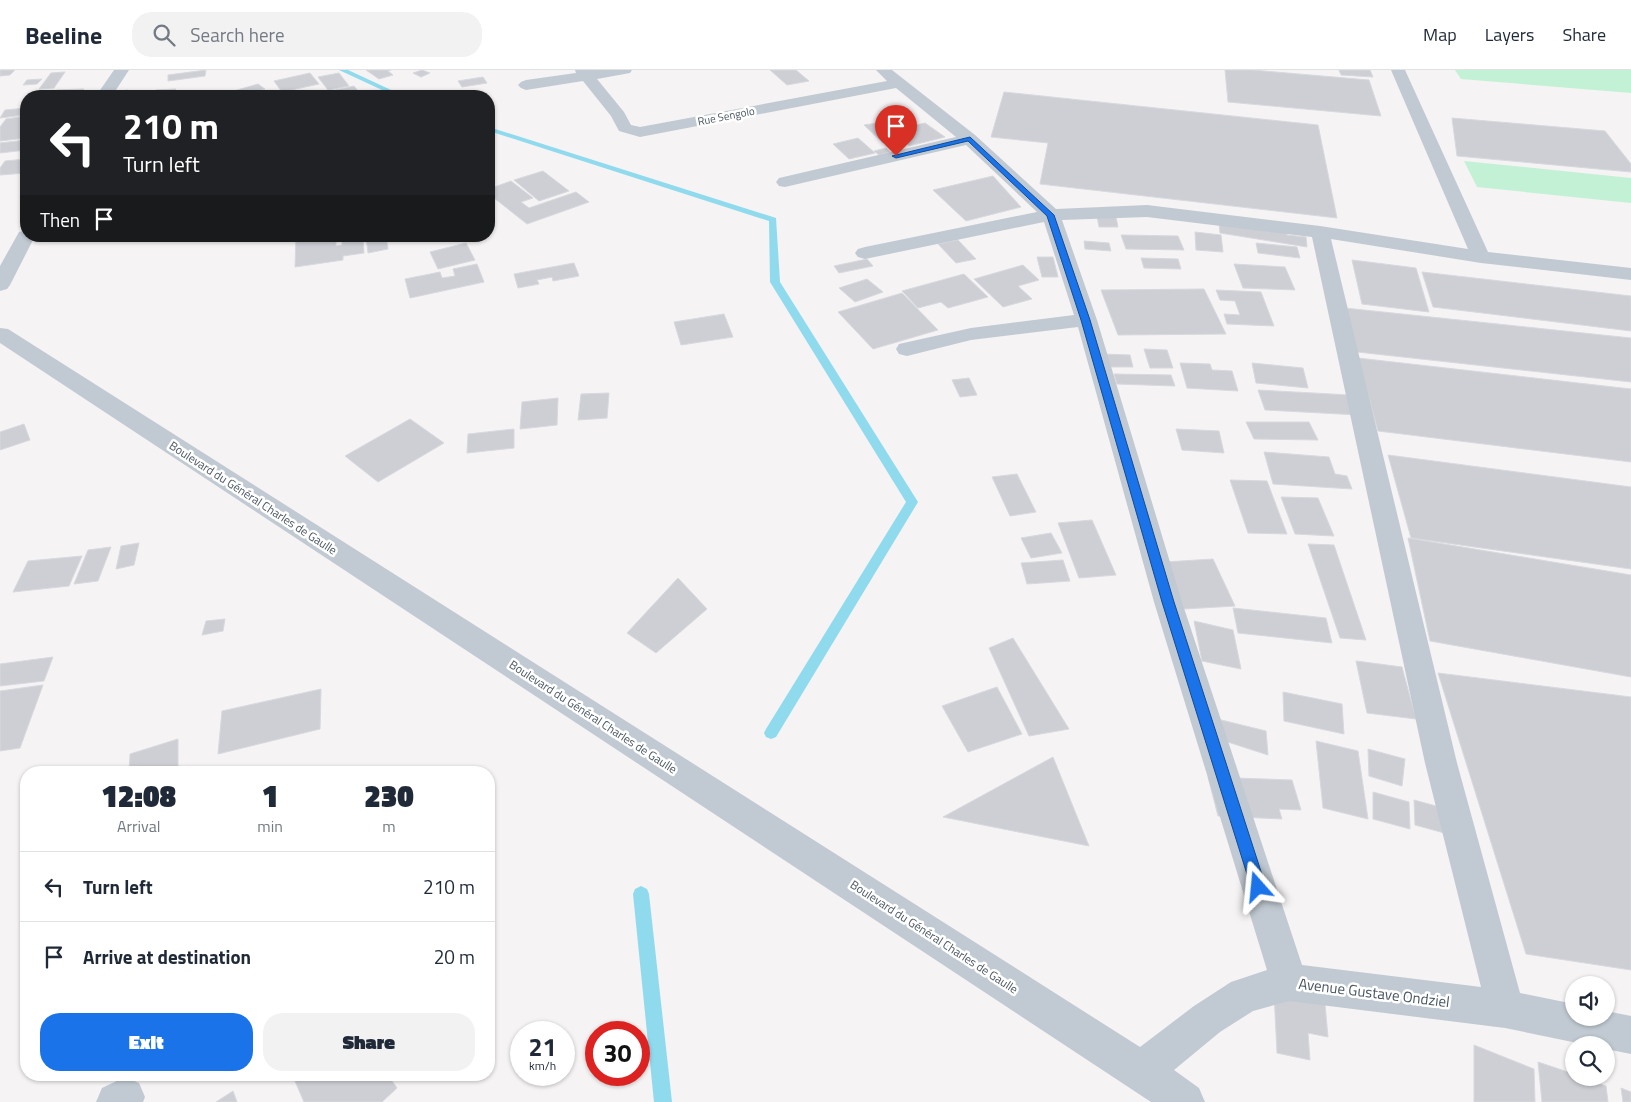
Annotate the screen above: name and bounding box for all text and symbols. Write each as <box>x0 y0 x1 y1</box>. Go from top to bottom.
search box <box>132 12 482 57</box>
text: Beeline <box>25 17 102 53</box>
text: Search here <box>190 20 285 49</box>
icon: search <box>150 21 178 49</box>
text: Map <box>1423 21 1457 48</box>
text: Layers <box>1485 21 1534 48</box>
text: Share <box>1562 21 1606 48</box>
text: 210 m <box>123 99 219 153</box>
street label: Rue Sengolo <box>696 103 756 129</box>
pin <box>875 105 917 156</box>
icon: left <box>40 110 105 175</box>
icon: arrive <box>882 112 910 140</box>
text: Turn left <box>123 147 200 181</box>
text: Then <box>40 205 80 234</box>
icon: arrive <box>90 205 118 233</box>
street label: Boulevard du Général Charles de Gaulle <box>165 436 341 559</box>
street label: Boulevard du Général Charles de Gaulle <box>505 655 681 778</box>
text: 12:08 <box>101 773 176 819</box>
text: 1 <box>262 773 278 819</box>
text: 230 <box>364 773 414 819</box>
text: Arrival <box>117 814 160 838</box>
text: min <box>257 814 283 838</box>
text: m <box>382 814 396 838</box>
position arrow <box>1231 860 1283 912</box>
text: Turn left <box>83 872 153 901</box>
text: 210 m <box>423 872 475 901</box>
icon: left <box>40 873 68 901</box>
street label: Boulevard du Général Charles de Gaulle <box>846 875 1022 998</box>
text: Arrive at destination <box>83 942 251 971</box>
text: 20 m <box>434 942 475 971</box>
icon: arrive <box>40 943 68 971</box>
street label: Avenue Gustave Ondziel <box>1297 972 1451 1013</box>
map controls <box>1565 976 1615 1086</box>
button: sound <box>1565 976 1615 1026</box>
button: Exit <box>40 1013 253 1071</box>
button: Share <box>263 1013 475 1071</box>
speed limit sign: 30 <box>585 1021 650 1086</box>
text: 21 <box>528 1028 557 1066</box>
button: search <box>1565 1036 1615 1086</box>
text: km/h <box>529 1056 556 1075</box>

